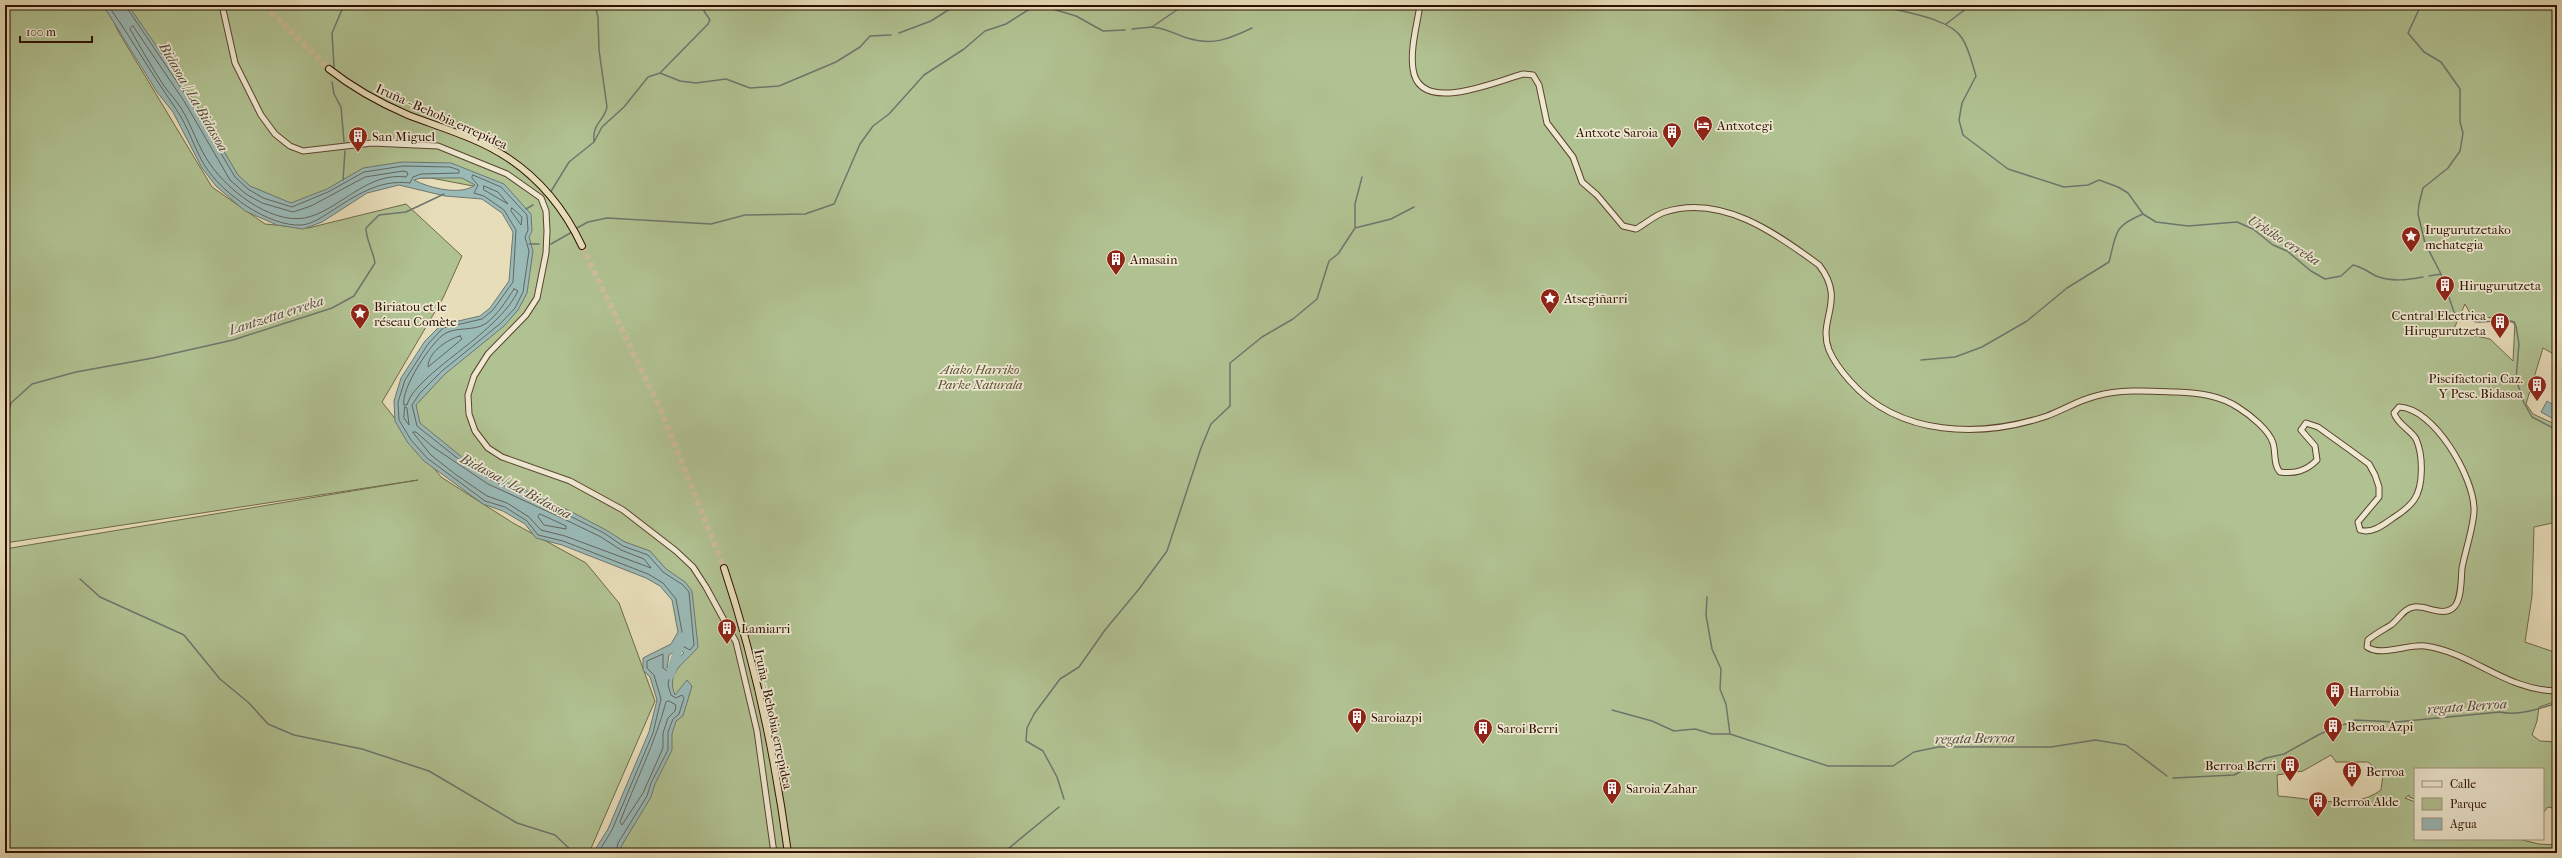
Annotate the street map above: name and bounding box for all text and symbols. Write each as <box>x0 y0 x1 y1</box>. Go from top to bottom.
scale bar <box>20 18 92 44</box>
text: 100 m <box>26 25 56 39</box>
water label: Bidasoa / La Bidassoa <box>155 39 232 155</box>
street label: Iruña - Behobia errepidea <box>374 81 511 153</box>
hotel icon: Antxotegi <box>1692 114 1714 142</box>
place label: Antxotegi <box>1716 118 1773 133</box>
building icon: Antxote Saroia <box>1661 121 1683 149</box>
building icon: San Miguel <box>347 125 369 153</box>
place label: Antxote Saroia <box>1575 125 1659 140</box>
place label: San Miguel <box>372 129 436 144</box>
water label: Urkiko erreka <box>2244 211 2323 269</box>
place label: Irugurutzetako mehategia <box>2425 222 2511 252</box>
place icon: Irugurutzetako mehategia <box>2400 225 2422 253</box>
building icon: Amasain <box>1105 248 1127 276</box>
place label: Amasain <box>1129 252 1178 267</box>
building icon: Hirugurutzeta <box>2434 274 2456 302</box>
place label: Hirugurutzeta <box>2459 278 2542 293</box>
place icon: Atsegiñarri <box>1539 287 1561 315</box>
place label: Atsegiñarri <box>1563 291 1628 306</box>
water label: Lantzetta erreka <box>226 292 326 339</box>
place label: Biriatou et le réseau Comète <box>374 299 457 329</box>
place icon: Biriatou et le réseau Comète <box>349 302 371 330</box>
place label: Central Electrica Hirugurutzeta <box>2392 308 2487 338</box>
building icon: Central Electrica Hirugurutzeta <box>2489 311 2511 339</box>
park label: Aiako Harriko Parke Naturala <box>936 362 1023 392</box>
place label: Piscifactoria Caz. Y Pesc. Bidasoa <box>2429 371 2524 401</box>
building icon: Piscifactoria Caz. Y Pesc. Bidasoa <box>2526 374 2548 402</box>
water label: Bidasoa / La Bidassoa <box>456 450 574 523</box>
building icon: Lamiarri <box>716 617 738 645</box>
place label: Lamiarri <box>741 621 791 636</box>
street label: Iruña - Behobia errepidea <box>751 648 796 791</box>
building icon: Harrobia <box>2324 680 2346 708</box>
place label: Harrobia <box>2349 684 2400 699</box>
water label: regata Berroa <box>2427 695 2508 718</box>
building icon: Saroiazpi <box>1346 706 1368 734</box>
place label: Saroiazpi <box>1371 710 1422 725</box>
building icon: Berroa Azpi <box>2322 715 2344 743</box>
building icon: Saroi Berri <box>1472 717 1494 745</box>
place label: Berroa Azpi <box>2347 719 2413 734</box>
place label: Saroi Berri <box>1497 721 1558 736</box>
water label: regata Berroa <box>1935 729 2015 748</box>
building icon: Berroa Berri <box>2279 754 2301 782</box>
place label: Berroa Berri <box>2205 758 2276 773</box>
building icon: Berroa <box>2341 760 2363 788</box>
place label: Berroa <box>2366 764 2405 779</box>
legend <box>2414 768 2544 840</box>
building icon: Saroia Zahar <box>1601 777 1623 805</box>
text: Calle <box>2450 777 2476 791</box>
place label: Saroia Zahar <box>1626 781 1697 796</box>
building icon: Berroa Alde <box>2307 790 2329 818</box>
place label: Berroa Alde <box>2332 794 2399 809</box>
text: Parque <box>2450 797 2487 811</box>
text: Agua <box>2449 817 2477 831</box>

